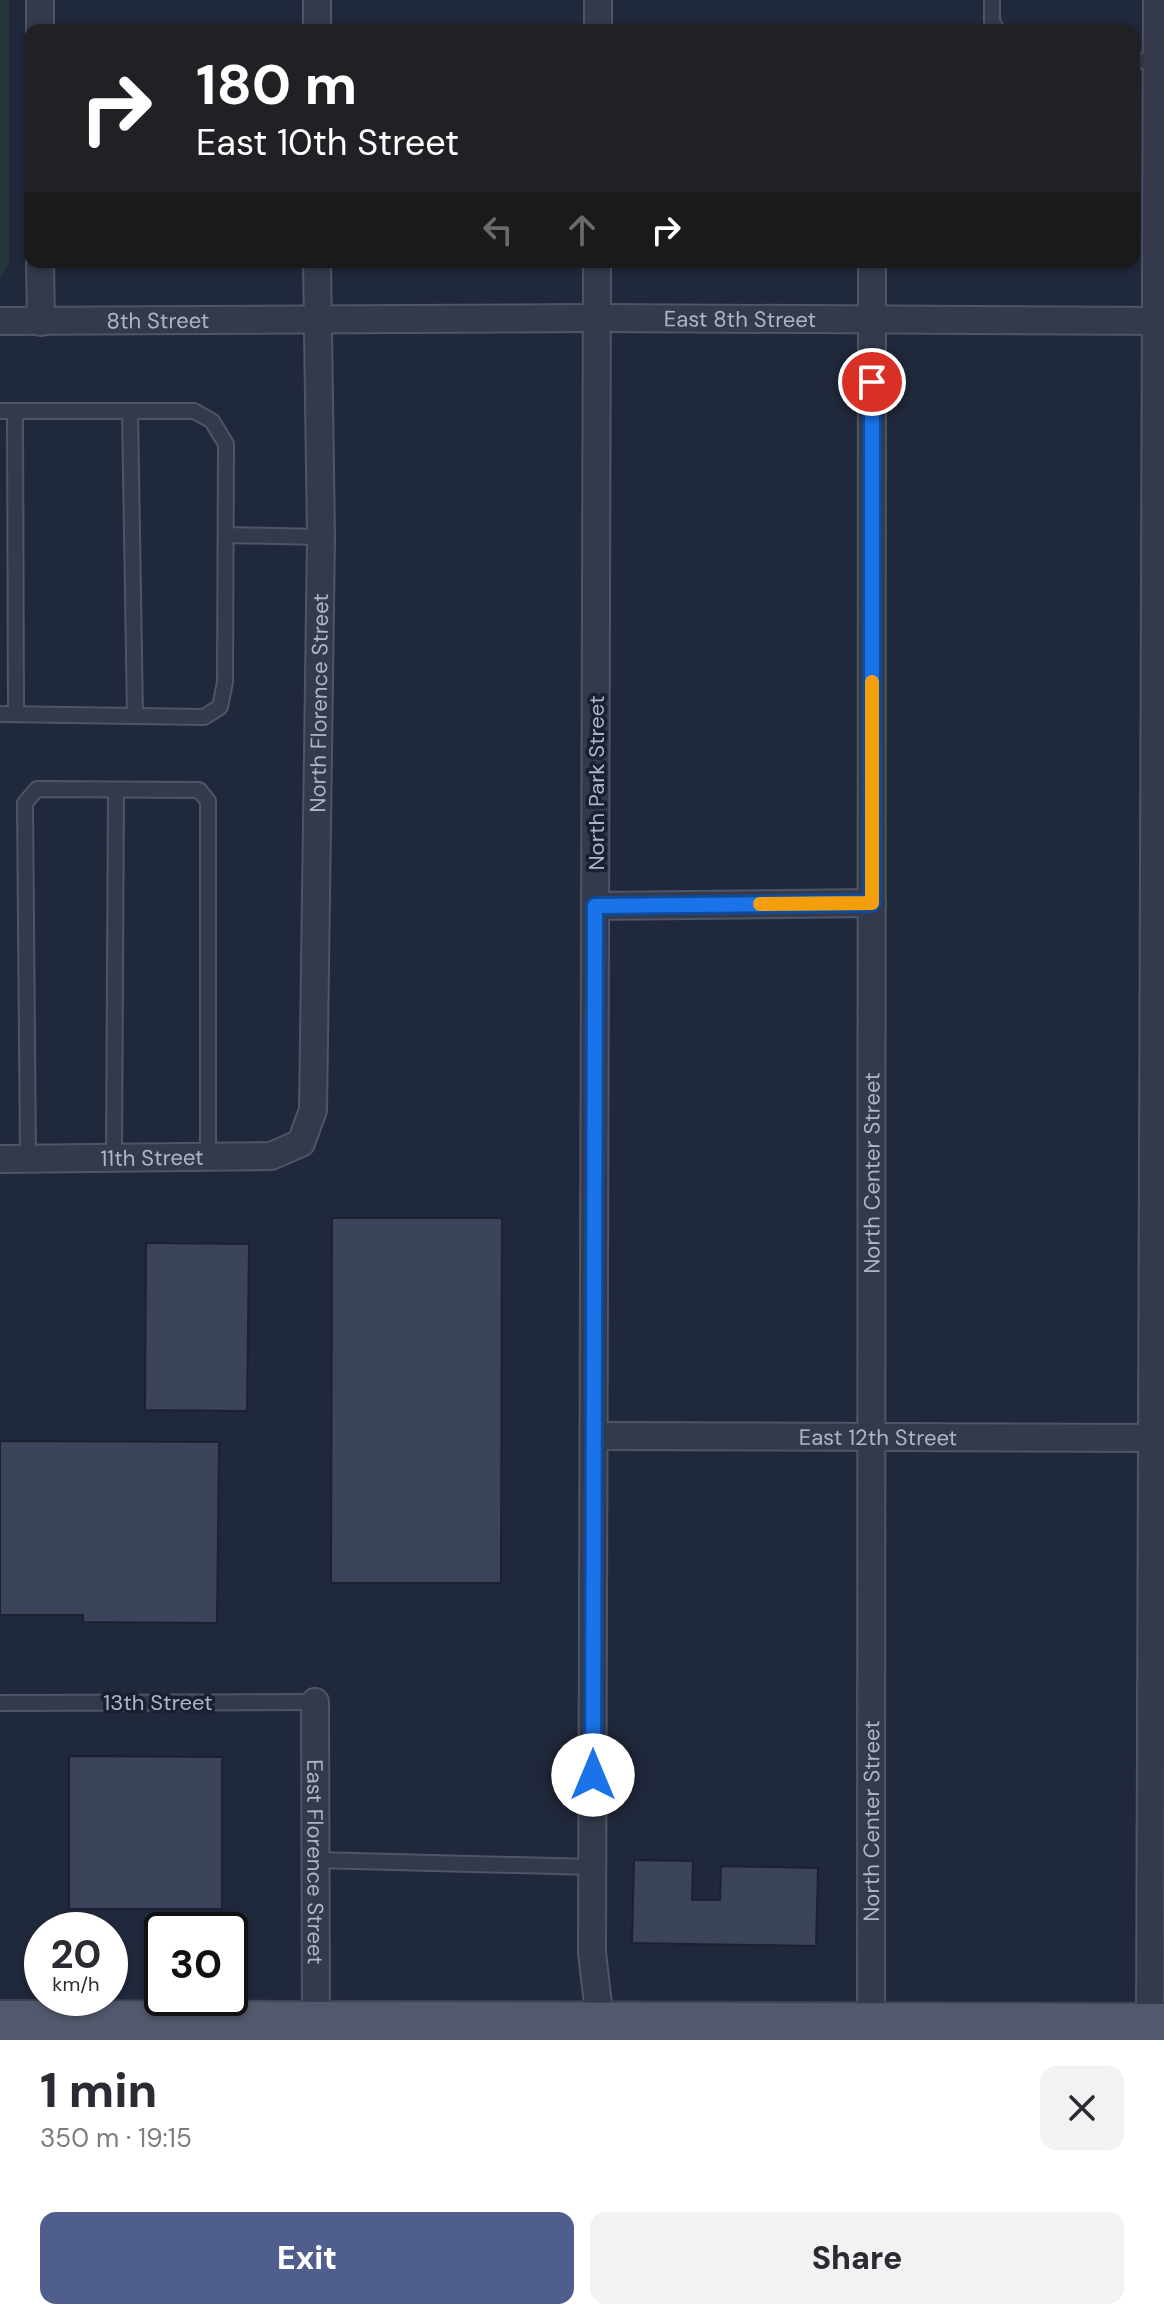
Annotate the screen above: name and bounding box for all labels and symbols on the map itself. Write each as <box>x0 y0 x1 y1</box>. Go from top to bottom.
street label: East 8th Street <box>664 304 816 334</box>
street label: 8th Street <box>106 305 210 335</box>
pin <box>838 348 906 416</box>
street label: North Florence Street <box>303 593 335 813</box>
street label: North Park Street <box>582 695 611 871</box>
street label: North Center Street <box>857 1072 886 1274</box>
street label: 11th Street <box>100 1142 204 1172</box>
street label: East 12th Street <box>799 1422 957 1452</box>
street label: 13th Street <box>103 1688 213 1717</box>
street label: North Center Street <box>857 1720 886 1922</box>
position arrow <box>551 1733 635 1817</box>
street label: East Florence Street <box>301 1759 330 1965</box>
speed limit sign: 30 <box>144 1912 248 2016</box>

